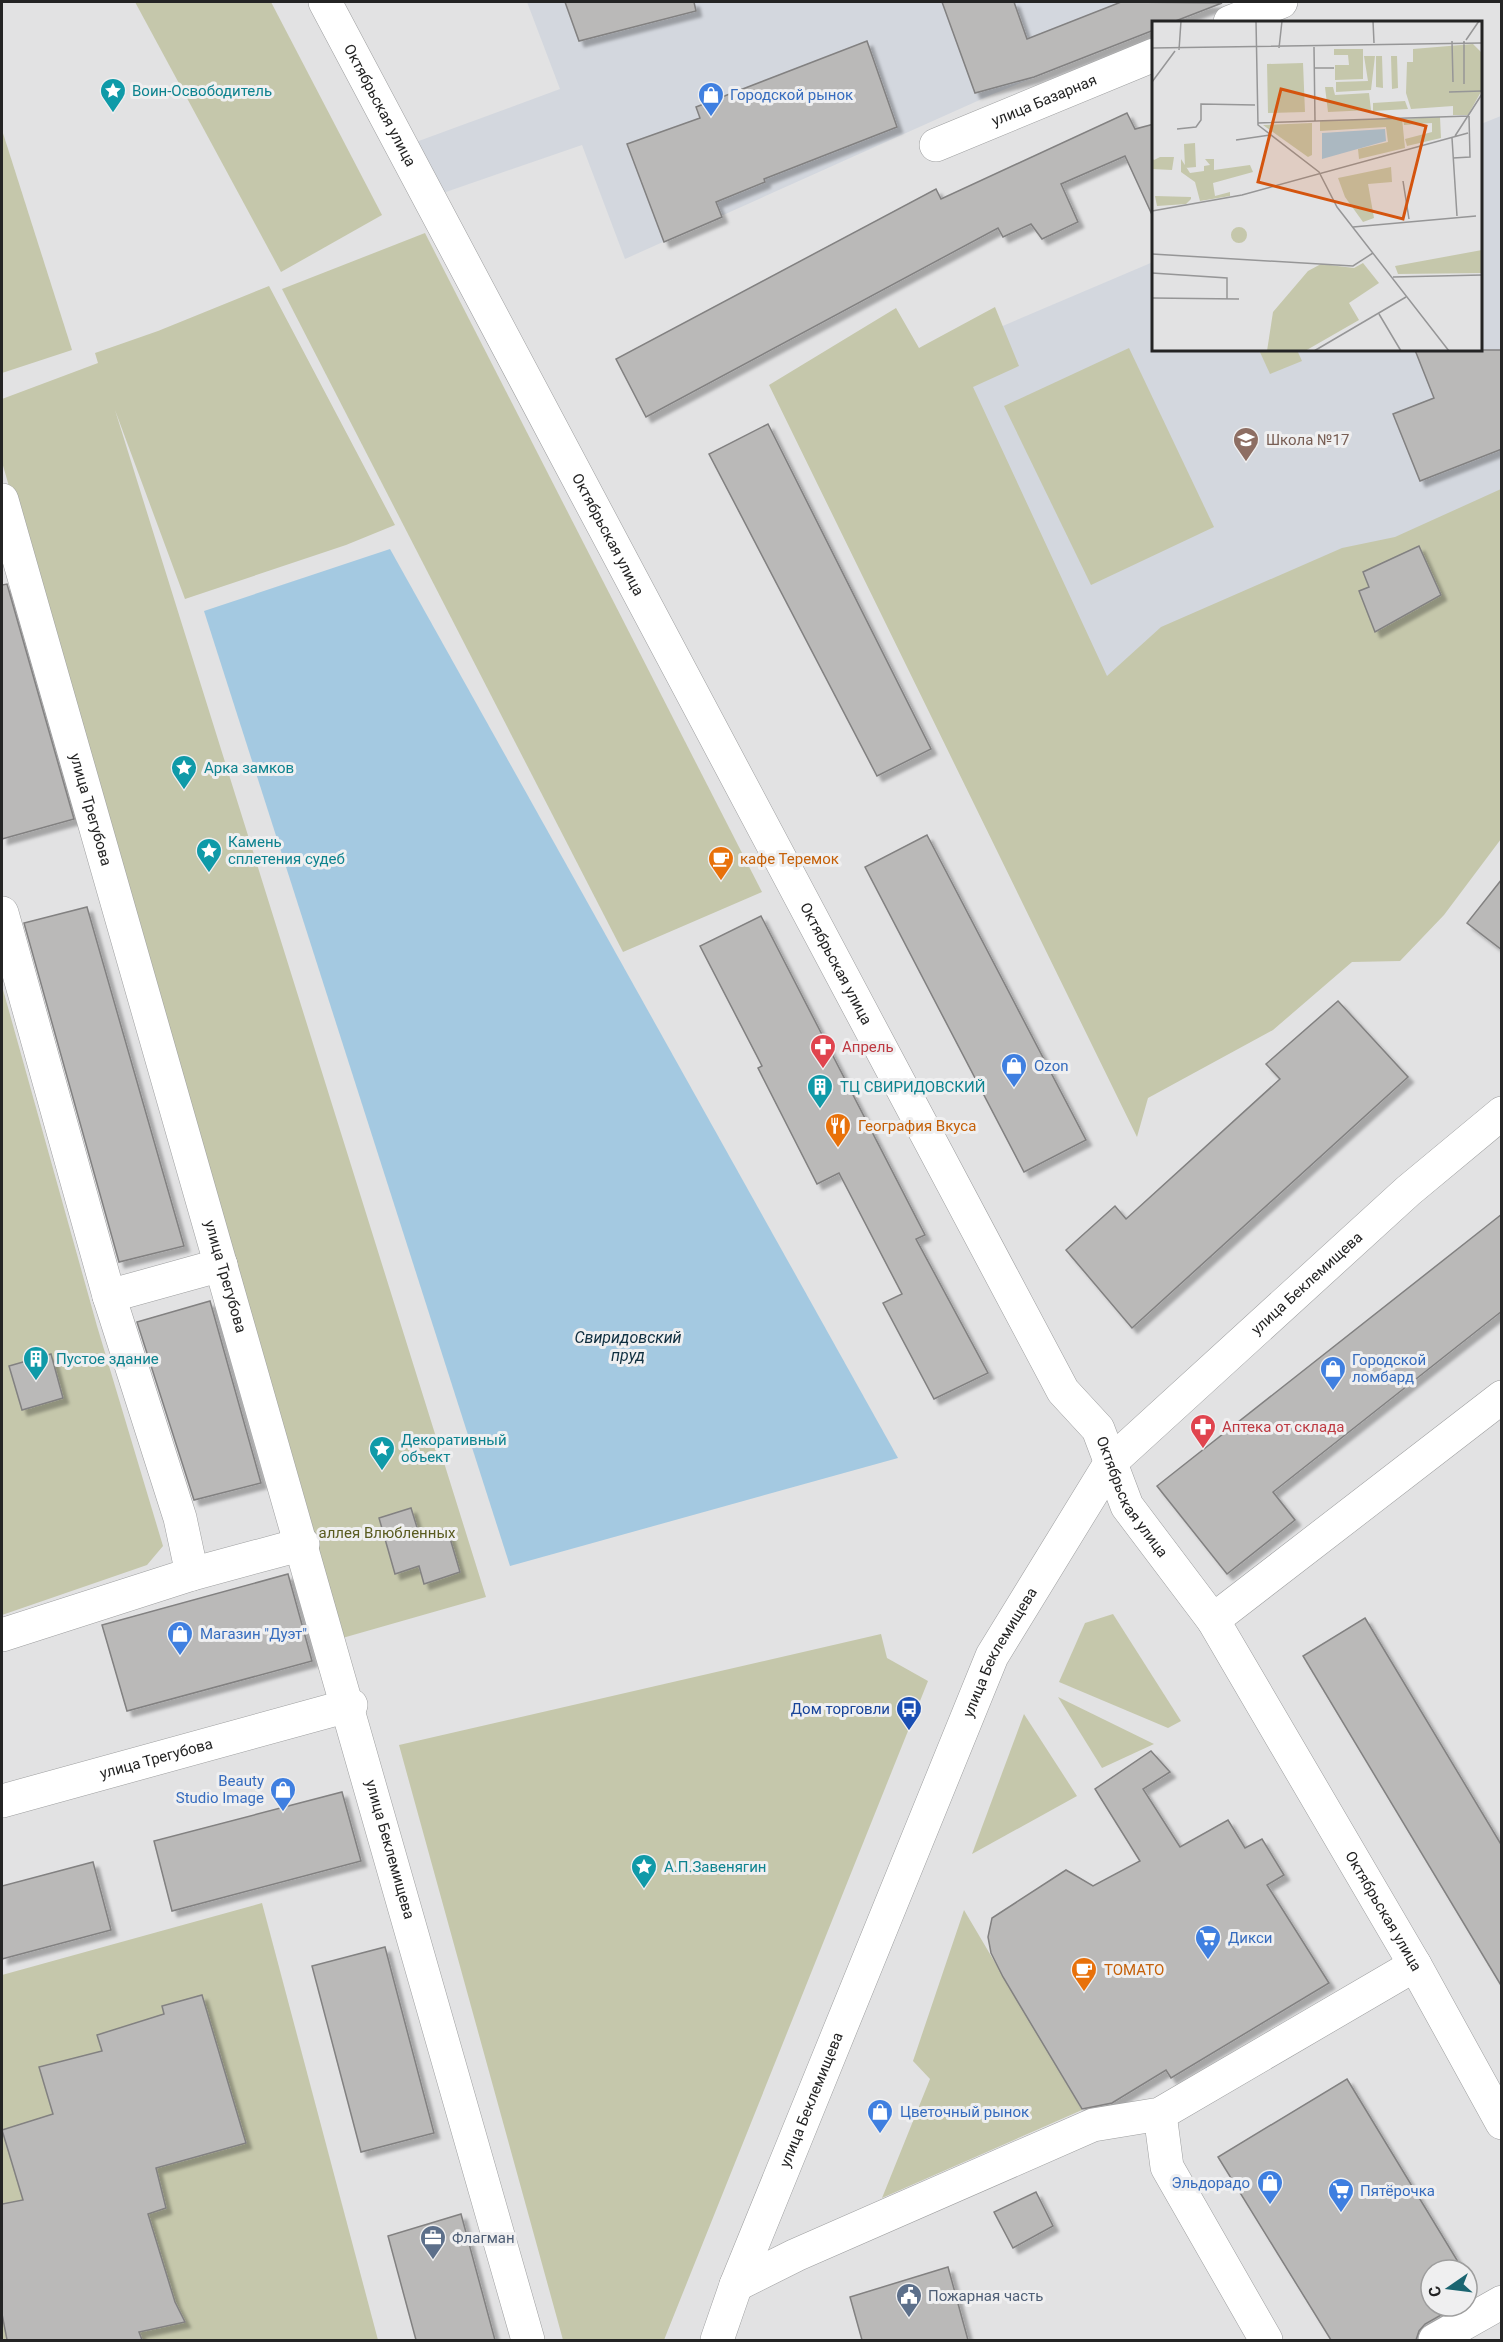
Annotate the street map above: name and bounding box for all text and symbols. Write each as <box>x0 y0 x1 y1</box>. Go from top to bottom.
inset map <box>1152 21 1482 351</box>
street label: Октябрьская улица <box>340 41 420 170</box>
street label: улица Базарная <box>989 71 1099 130</box>
place icon: Воин-Освободитель <box>98 76 128 114</box>
shop icon: Городской рынок <box>696 80 726 118</box>
place label: Воин-Освободитель <box>132 82 272 100</box>
place label: Городской рынок <box>730 86 853 104</box>
school or university icon: Школа №17 <box>1231 425 1261 463</box>
place label: Школа №17 <box>1266 431 1349 449</box>
street label: Октябрьская улица <box>568 470 648 599</box>
street label: улица Трегубова <box>66 751 115 868</box>
place icon: Арка замков <box>169 753 199 791</box>
place label: Арка замков <box>204 759 294 777</box>
place label: Камень сплетения судеб <box>228 833 345 868</box>
place icon: Камень сплетения судеб <box>194 836 224 874</box>
cafe icon: кафе Теремок <box>706 844 736 882</box>
place label: кафе Теремок <box>740 850 839 868</box>
street label: Октябрьская улица <box>796 899 876 1028</box>
pharmacy icon: Апрель <box>808 1032 838 1070</box>
place label: Апрель <box>842 1038 894 1056</box>
shop icon: Ozon <box>999 1051 1029 1089</box>
place label: Ozon <box>1034 1057 1068 1075</box>
building icon: ТЦ СВИРИДОВСКИЙ <box>805 1072 835 1110</box>
place label: ТЦ СВИРИДОВСКИЙ <box>840 1078 985 1096</box>
restaurant icon: География Вкуса <box>823 1111 853 1149</box>
place label: География Вкуса <box>858 1117 976 1135</box>
street label: улица Трегубова <box>201 1218 250 1335</box>
street label: улица Беклемищева <box>1248 1228 1366 1339</box>
water label: Свиридовский пруд <box>574 1328 682 1365</box>
building icon: Пустое здание <box>21 1344 51 1382</box>
place label: Пустое здание <box>56 1350 159 1368</box>
place label: Городской ломбард <box>1352 1351 1426 1386</box>
shop icon: Городской ломбард <box>1318 1354 1348 1392</box>
pharmacy icon: Аптека от склада <box>1188 1412 1218 1450</box>
place label: Аптека от склада <box>1222 1418 1344 1436</box>
place label: Декоративный объект <box>401 1431 507 1466</box>
place icon: Декоративный объект <box>367 1434 397 1472</box>
street label: Октябрьская улица <box>1093 1434 1172 1561</box>
park label: аллея Влюбленных <box>319 1524 456 1542</box>
street label: улица Беклемищева <box>959 1584 1041 1720</box>
shop icon: Магазин "Дуэт" <box>165 1619 195 1657</box>
place label: Магазин "Дуэт" <box>200 1625 307 1643</box>
bus stop icon: Дом торговли <box>894 1694 924 1732</box>
place label: Дом торговли <box>791 1700 890 1718</box>
street label: улица Трегубова <box>98 1734 215 1783</box>
place label: Beauty Studio Image <box>176 1772 264 1807</box>
shop icon: Beauty Studio Image <box>268 1775 298 1813</box>
street label: улица Беклемищева <box>362 1778 418 1921</box>
street label: Октябрьская улица <box>1341 1848 1426 1974</box>
place icon: А.П.Завенягин <box>629 1852 659 1890</box>
place label: А.П.Завенягин <box>664 1858 766 1876</box>
supermarket icon: Дикси <box>1193 1923 1223 1961</box>
place label: Дикси <box>1228 1929 1272 1947</box>
cafe icon: ТОМАТО <box>1069 1955 1099 1993</box>
place label: ТОМАТО <box>1104 1961 1164 1979</box>
street label: улица Беклемищева <box>776 2030 847 2170</box>
shop icon: Цветочный рынок <box>865 2097 895 2135</box>
place label: Цветочный рынок <box>900 2103 1029 2121</box>
shop icon: Эльдорадо <box>1255 2168 1285 2206</box>
place label: Эльдорадо <box>1171 2174 1250 2192</box>
supermarket icon: Пятёрочка <box>1326 2176 1356 2214</box>
place label: Пятёрочка <box>1360 2182 1435 2200</box>
office icon: Флагман <box>418 2223 448 2261</box>
place label: Флагман <box>452 2229 515 2247</box>
north arrow <box>1419 2258 1479 2318</box>
public building icon: Пожарная часть <box>894 2281 924 2319</box>
text: С <box>1424 2284 1445 2299</box>
place label: Пожарная часть <box>928 2287 1043 2305</box>

